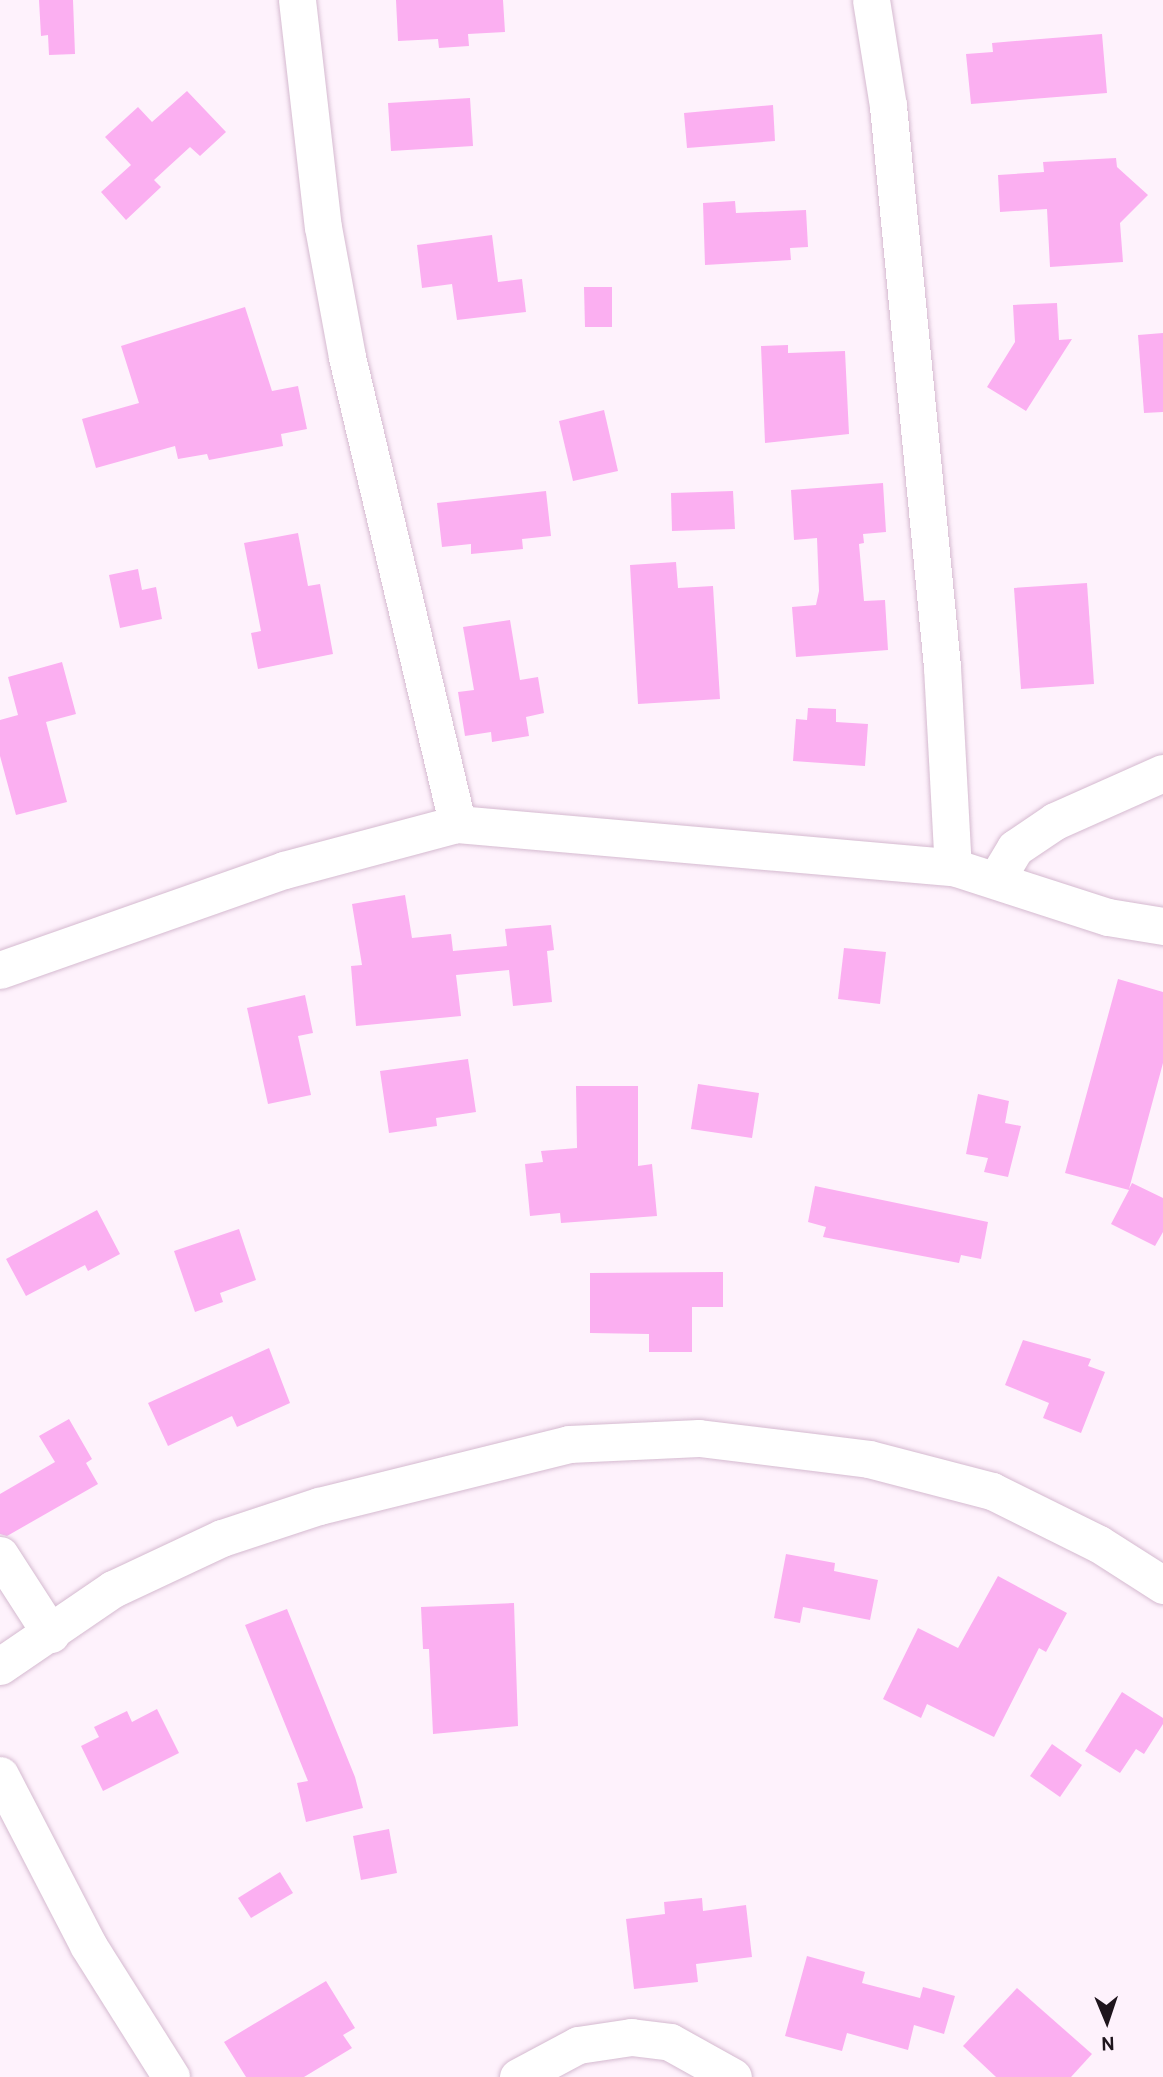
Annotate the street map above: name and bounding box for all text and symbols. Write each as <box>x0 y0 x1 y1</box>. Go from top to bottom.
north arrow <box>1072 1986 1142 2056</box>
text: N <box>1100 2030 1115 2054</box>

